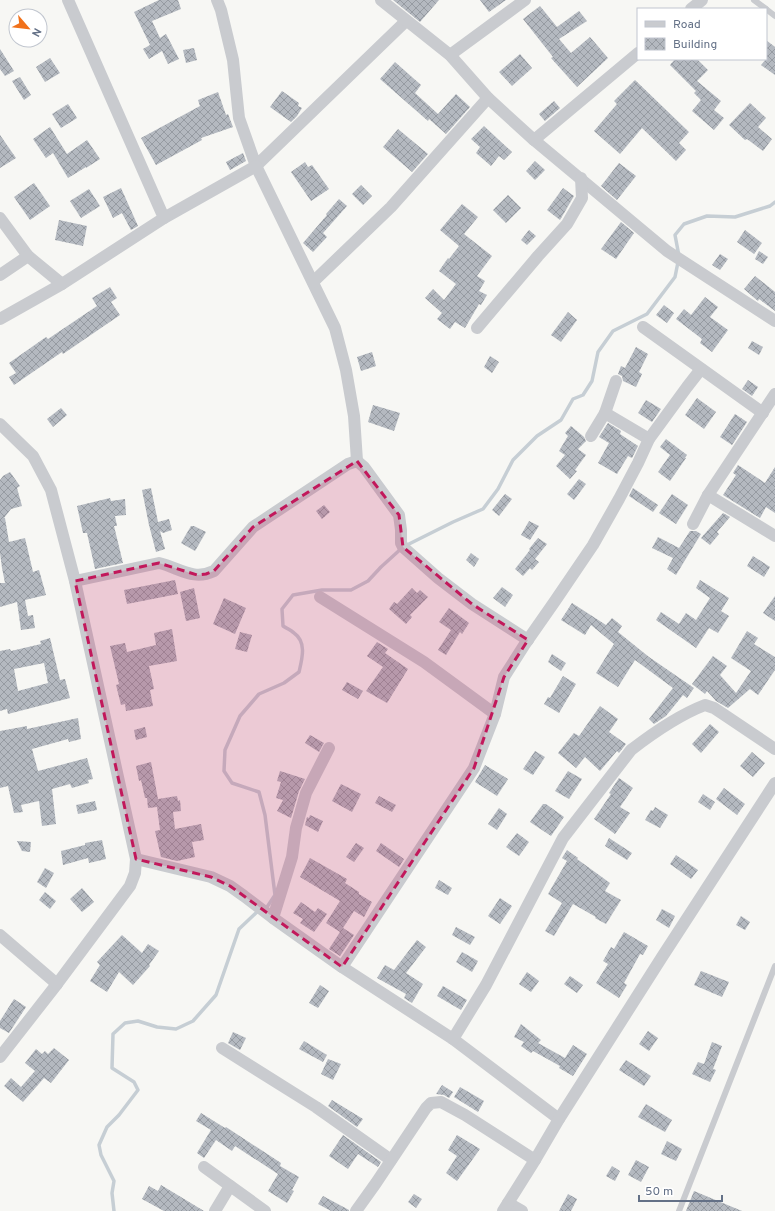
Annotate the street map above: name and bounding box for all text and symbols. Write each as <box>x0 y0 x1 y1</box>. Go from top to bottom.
north arrow <box>8 8 48 48</box>
legend <box>637 8 767 60</box>
text: Road <box>673 17 701 33</box>
text: N <box>28 25 44 39</box>
text: Building <box>673 37 717 53</box>
scale bar <box>639 1177 722 1203</box>
text: 50 m <box>645 1184 673 1200</box>

